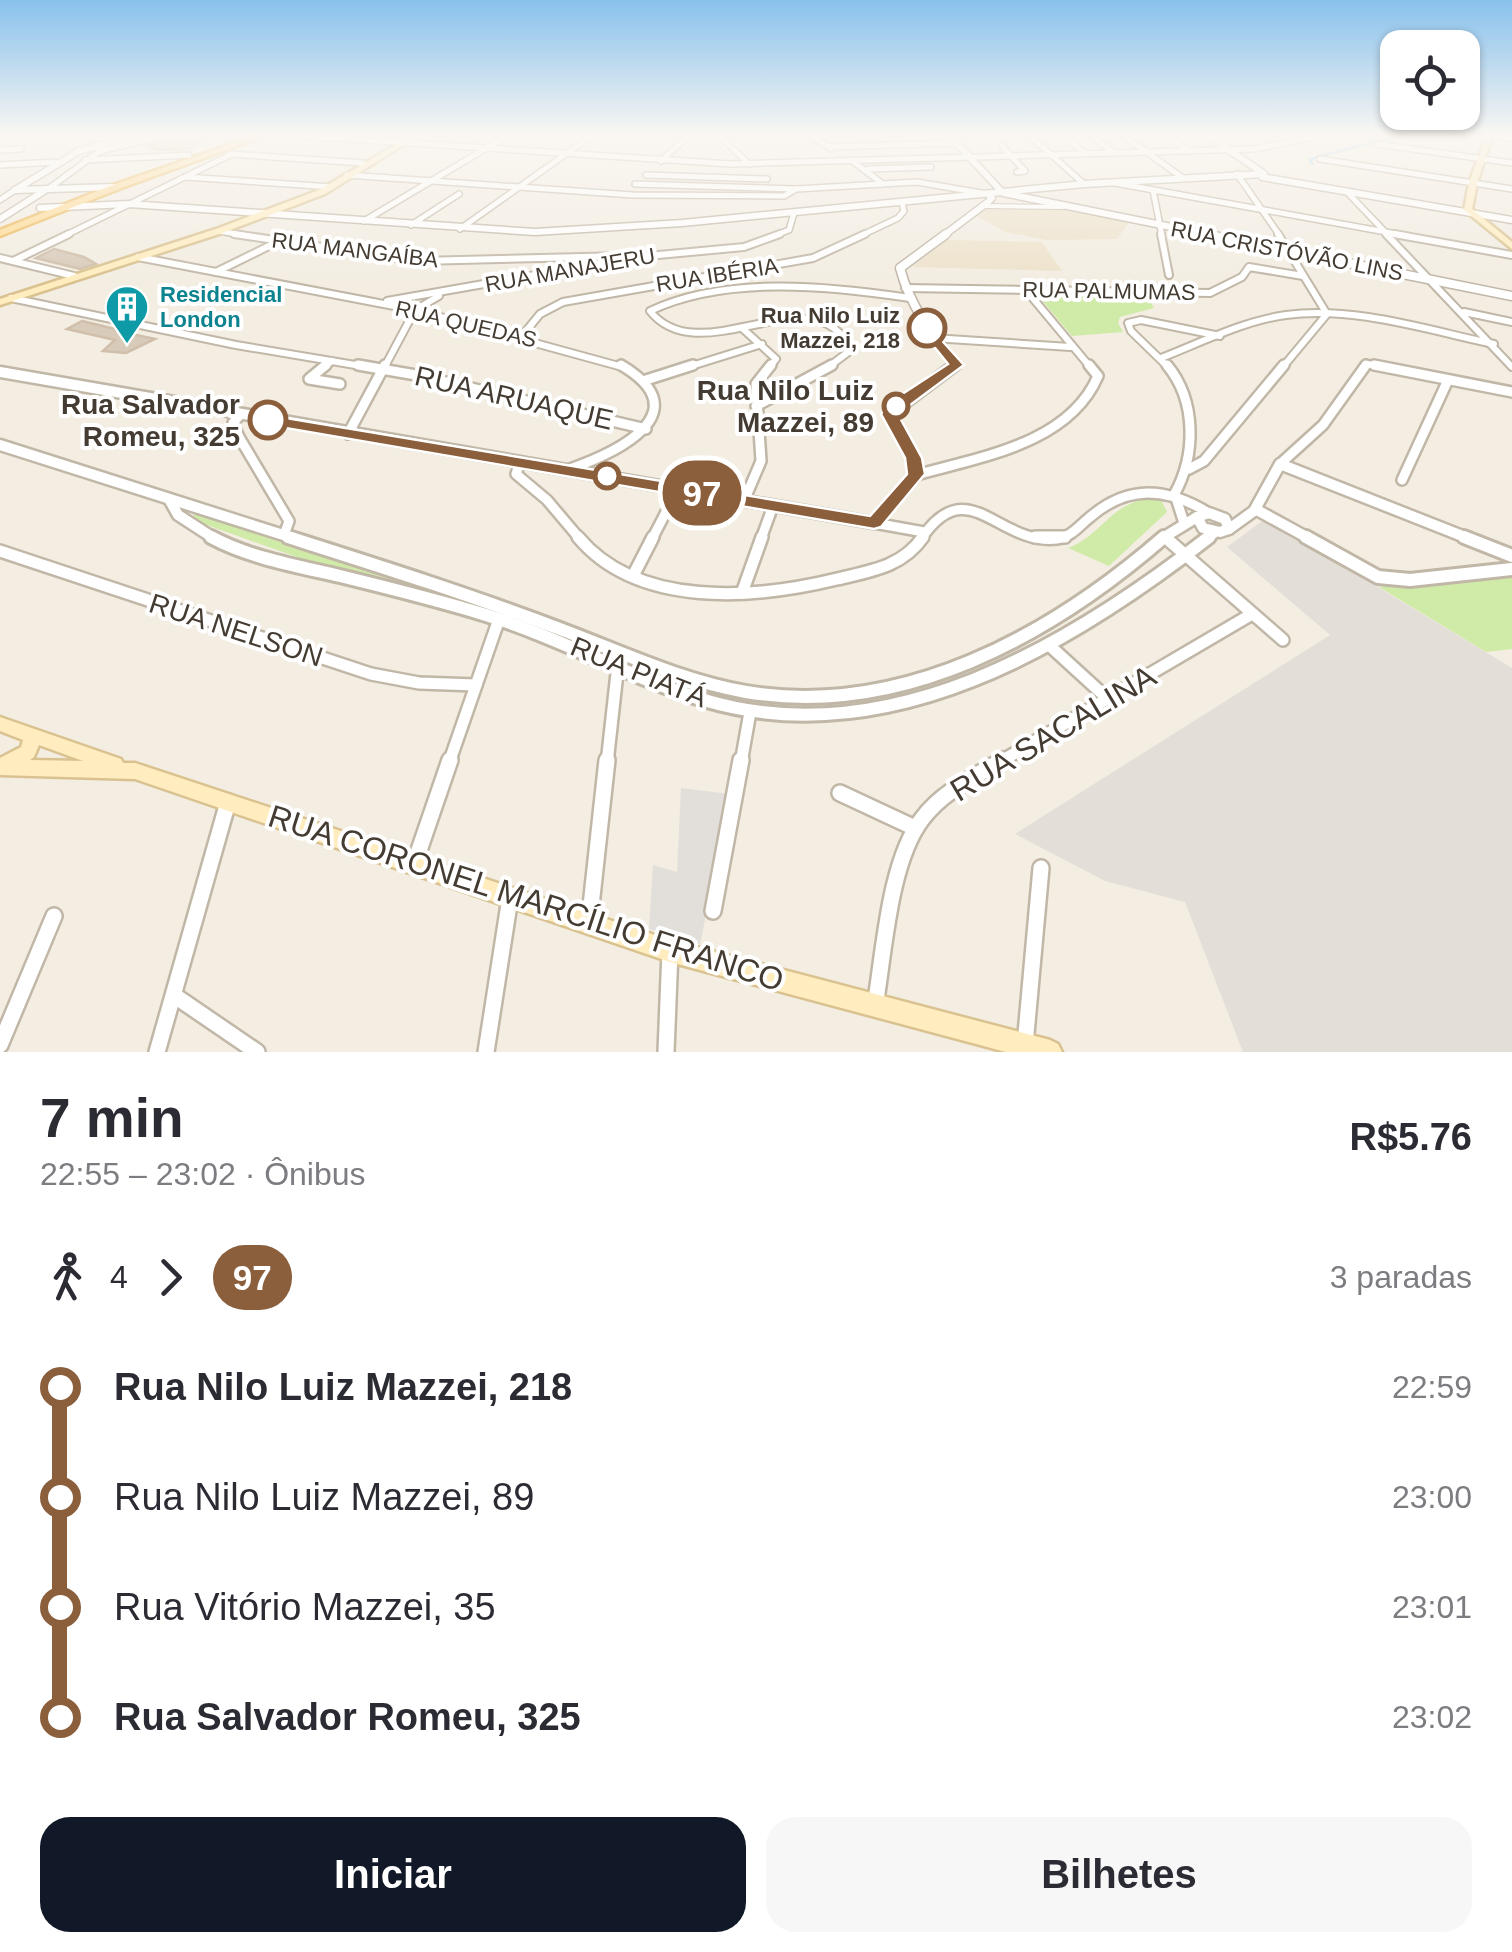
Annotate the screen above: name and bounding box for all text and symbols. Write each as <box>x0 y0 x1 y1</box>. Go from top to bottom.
map controls <box>1380 30 1480 130</box>
button: locate <box>1380 30 1480 130</box>
street label: RUA CRISTÓVÃO LINS <box>1169 216 1405 286</box>
street label: RUA MANGAÍBA <box>270 227 440 273</box>
street label: RUA MANAJERU <box>483 243 657 297</box>
street label: RUA IBÉRIA <box>654 253 780 297</box>
street label: RUA PALMUMAS <box>1022 277 1196 305</box>
place label: Residencial London <box>160 282 282 332</box>
building icon: Residencial London <box>104 284 150 345</box>
street label: RUA QUEDAS <box>393 296 539 352</box>
place label: Rua Nilo Luiz Mazzei, 218 <box>761 303 900 353</box>
marker: Rua Nilo Luiz Mazzei, 218 <box>908 309 946 347</box>
street label: RUA ARUAQUE <box>412 360 616 436</box>
place label: Rua Nilo Luiz Mazzei, 89 <box>697 375 874 438</box>
place label: Rua Salvador Romeu, 325 <box>61 389 240 452</box>
marker: Rua Nilo Luiz Mazzei, 89 <box>883 393 909 419</box>
marker: Rua Salvador Romeu, 325 <box>249 401 287 439</box>
line badge: 97 <box>657 460 747 526</box>
unlabelled marker <box>594 463 620 489</box>
text: 97 <box>683 474 721 513</box>
street label: RUA NELSON <box>145 587 327 673</box>
street label: RUA PIATÁ <box>566 631 712 713</box>
street label: RUA SACALINA <box>944 657 1163 808</box>
street label: RUA CORONEL MARCÍLIO FRANCO <box>264 798 788 998</box>
text: 7 min <box>40 1087 184 1149</box>
text: R$5.76 <box>1349 1116 1472 1158</box>
text: 22:55 – 23:02 · Ônibus <box>40 1156 366 1192</box>
icon: walk <box>40 1250 95 1305</box>
icon: forward <box>143 1250 198 1305</box>
text: 97 <box>233 1258 272 1297</box>
text: 4 <box>110 1259 128 1295</box>
text: 3 paradas <box>1330 1259 1472 1295</box>
text: Rua Nilo Luiz Mazzei, 218 <box>114 1366 572 1408</box>
text: 22:59 <box>1392 1369 1472 1405</box>
text: Rua Nilo Luiz Mazzei, 89 <box>114 1476 534 1518</box>
text: 23:00 <box>1392 1479 1472 1515</box>
text: Rua Vitório Mazzei, 35 <box>114 1586 496 1628</box>
text: 23:01 <box>1392 1589 1472 1625</box>
text: Rua Salvador Romeu, 325 <box>114 1696 581 1738</box>
text: 23:02 <box>1392 1699 1472 1735</box>
button: Iniciar <box>40 1817 746 1932</box>
button: Bilhetes <box>766 1817 1472 1932</box>

